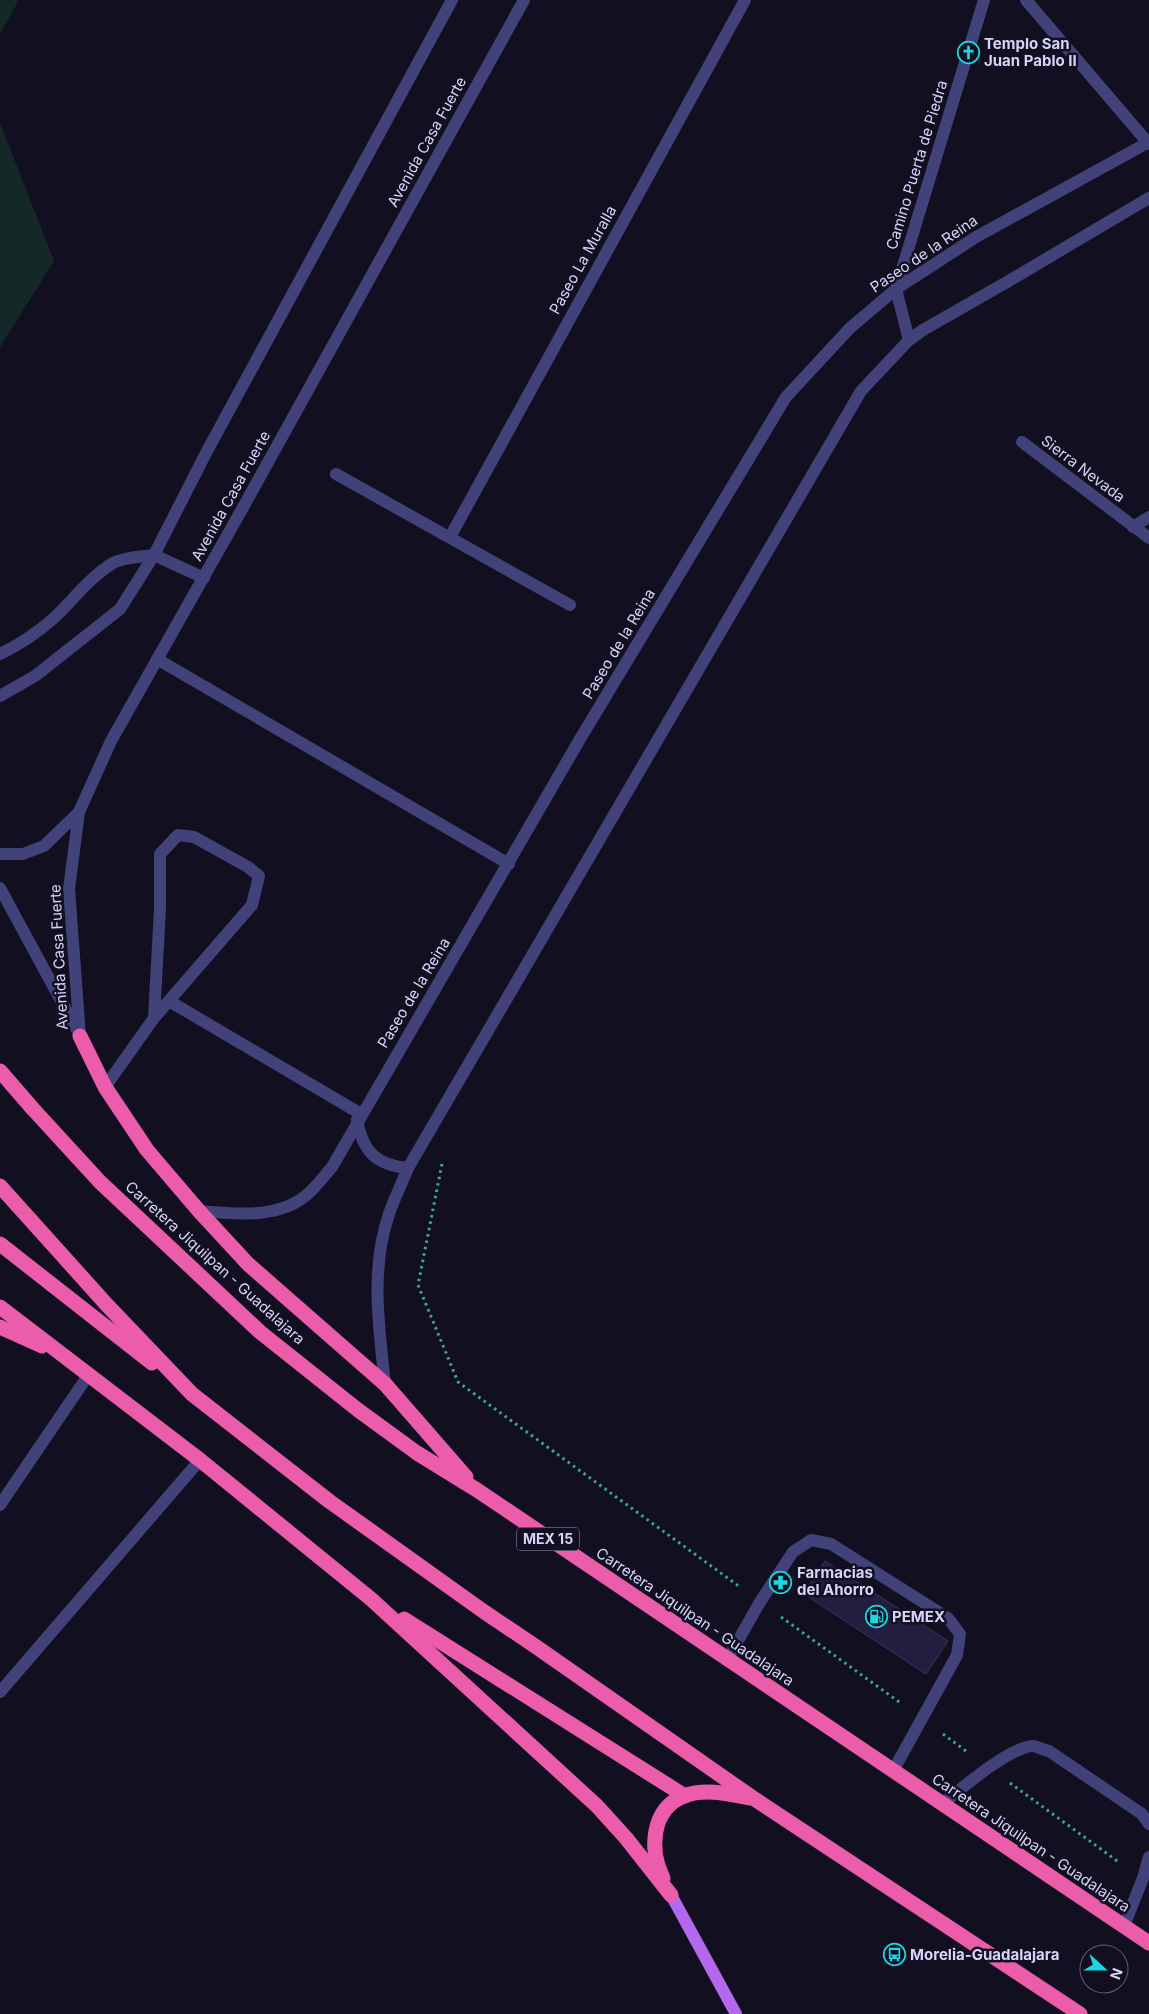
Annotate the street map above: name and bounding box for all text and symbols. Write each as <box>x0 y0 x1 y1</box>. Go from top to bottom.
place label: Templo San Juan Pablo II <box>984 34 1077 70</box>
church icon: Templo San Juan Pablo II <box>956 41 980 65</box>
street label: Avenida Casa Fuerte <box>383 73 470 210</box>
street label: Camino Puerta de Piedra <box>882 78 951 252</box>
street label: Paseo La Muralla <box>545 202 620 317</box>
street label: Paseo de la Reina <box>866 211 981 297</box>
street label: Avenida Casa Fuerte <box>187 427 274 564</box>
street label: Sierra Nevada <box>1038 431 1129 506</box>
street label: Paseo de la Reina <box>578 585 659 702</box>
street label: Avenida Casa Fuerte <box>45 884 72 1030</box>
street label: Paseo de la Reina <box>373 934 454 1051</box>
street label: Carretera Jiquilpan - Guadalajara <box>122 1177 309 1348</box>
road number: MEX 15 <box>517 1528 579 1550</box>
street label: Carretera Jiquilpan - Guadalajara <box>593 1543 798 1690</box>
place label: Farmacias del Ahorro <box>797 1563 874 1599</box>
pharmacy icon: Farmacias del Ahorro <box>769 1570 793 1594</box>
fuel station icon: PEMEX <box>864 1605 888 1629</box>
place label: PEMEX <box>892 1607 945 1626</box>
street label: Carretera Jiquilpan - Guadalajara <box>929 1769 1134 1916</box>
bus stop icon: Morelia-Guadalajara <box>882 1943 906 1967</box>
north arrow <box>1079 1944 1129 1994</box>
place label: Morelia-Guadalajara <box>910 1945 1059 1964</box>
text: N <box>1107 1966 1126 1982</box>

